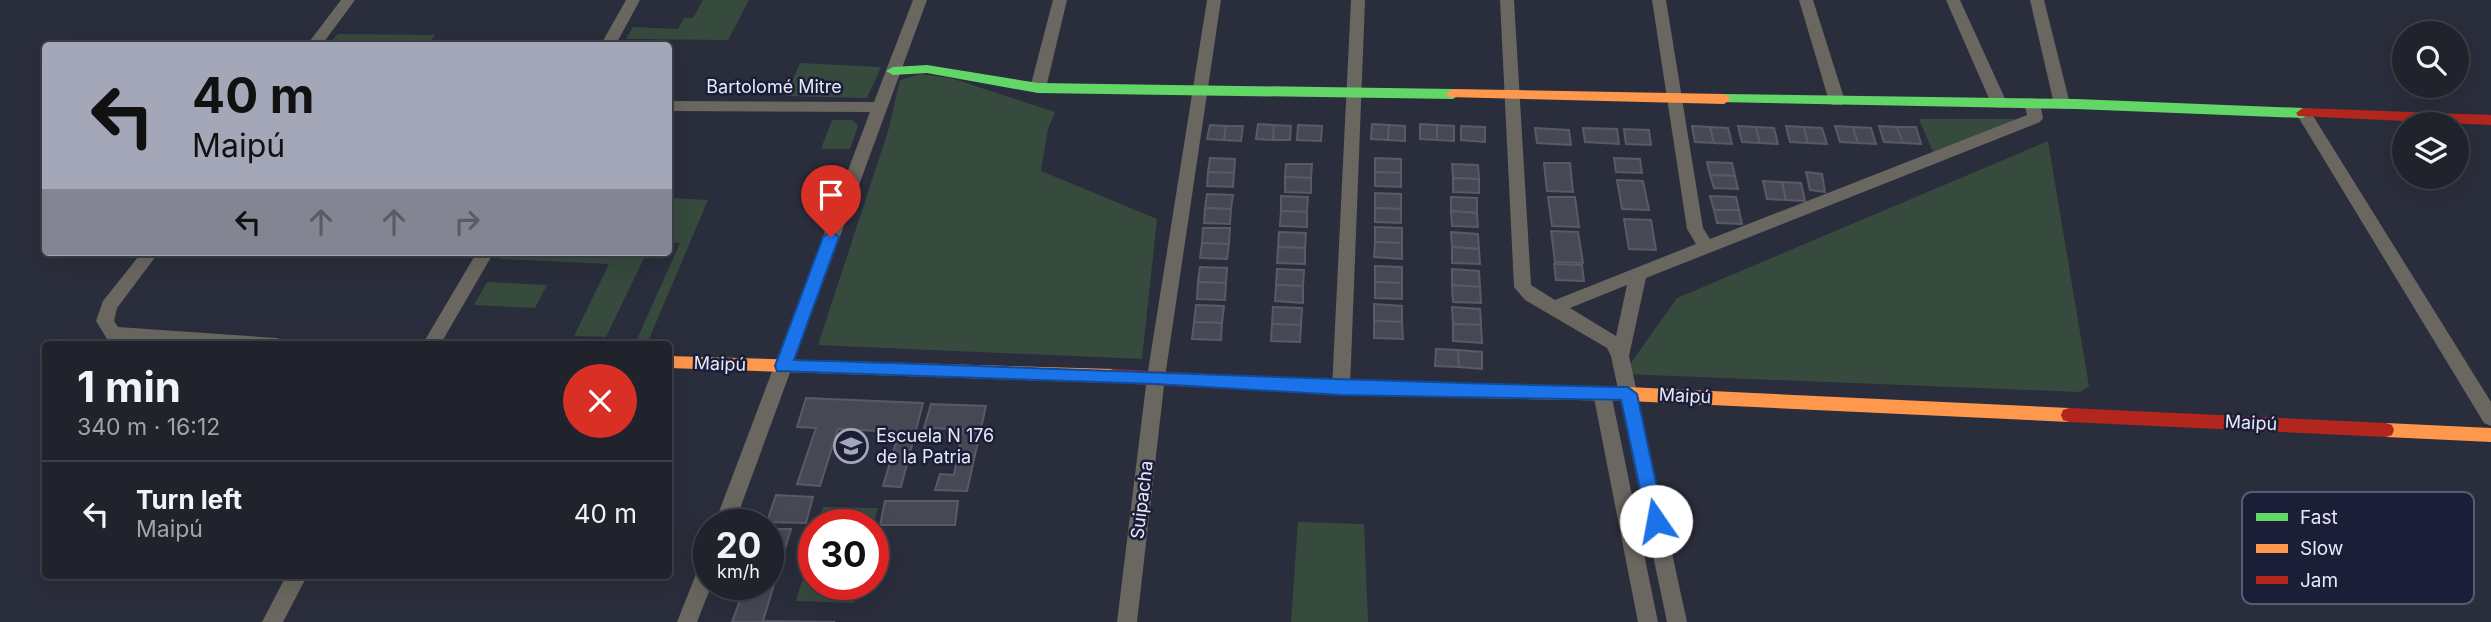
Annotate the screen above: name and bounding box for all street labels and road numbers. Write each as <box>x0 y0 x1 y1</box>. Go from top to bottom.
street label: Bartolomé Mitre <box>706 76 842 97</box>
street label: Maipú <box>693 352 747 375</box>
street label: Maipú <box>1658 384 1712 407</box>
street label: Maipú <box>2224 411 2278 434</box>
street label: Suipacha <box>1126 460 1157 540</box>

